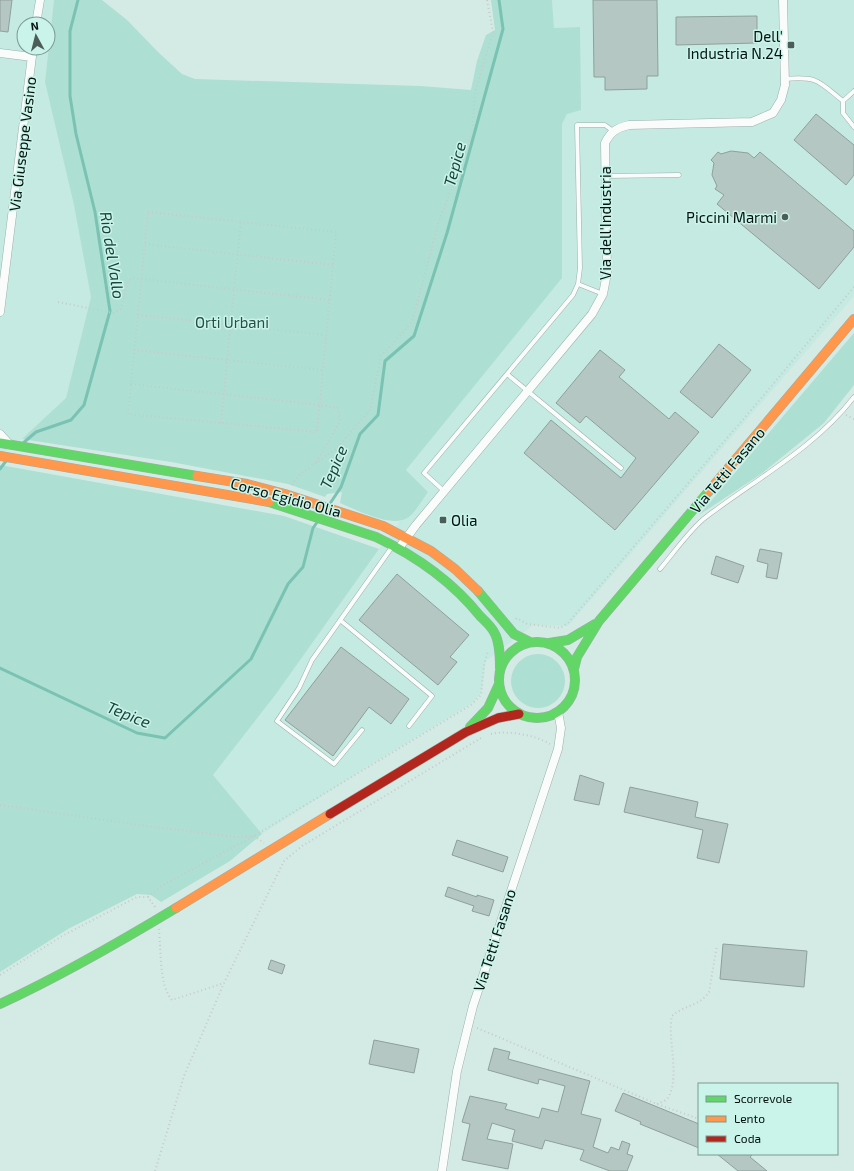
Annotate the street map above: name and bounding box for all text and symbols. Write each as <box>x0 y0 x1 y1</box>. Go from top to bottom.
north arrow <box>16 16 56 56</box>
text: N <box>30 19 40 33</box>
place label: Dell' Industria N.24 <box>687 27 783 62</box>
marker: Dell' Industria N.24 <box>786 40 796 50</box>
street label: Via Giuseppe Vasino <box>5 76 39 212</box>
water label: Tepice <box>439 139 469 188</box>
street label: Via dell'Industria <box>596 166 614 280</box>
place label: Piccini Marmi <box>686 208 777 226</box>
water label: Rio del Vallo <box>97 210 129 300</box>
marker: Piccini Marmi <box>780 212 790 222</box>
park label: Orti Urbani <box>195 313 269 331</box>
street label: Via Tetti Fasano <box>686 423 768 517</box>
water label: Tepice <box>315 442 351 492</box>
street label: Corso Egidio Olia <box>229 474 343 520</box>
place label: Olia <box>451 511 477 529</box>
marker: Olia <box>438 515 448 525</box>
water label: Tepice <box>104 697 154 731</box>
street label: Via Tetti Fasano <box>469 886 519 994</box>
legend <box>698 1083 838 1155</box>
text: Scorrevole <box>734 1091 792 1105</box>
text: Lento <box>734 1111 765 1125</box>
text: Coda <box>734 1131 761 1145</box>

